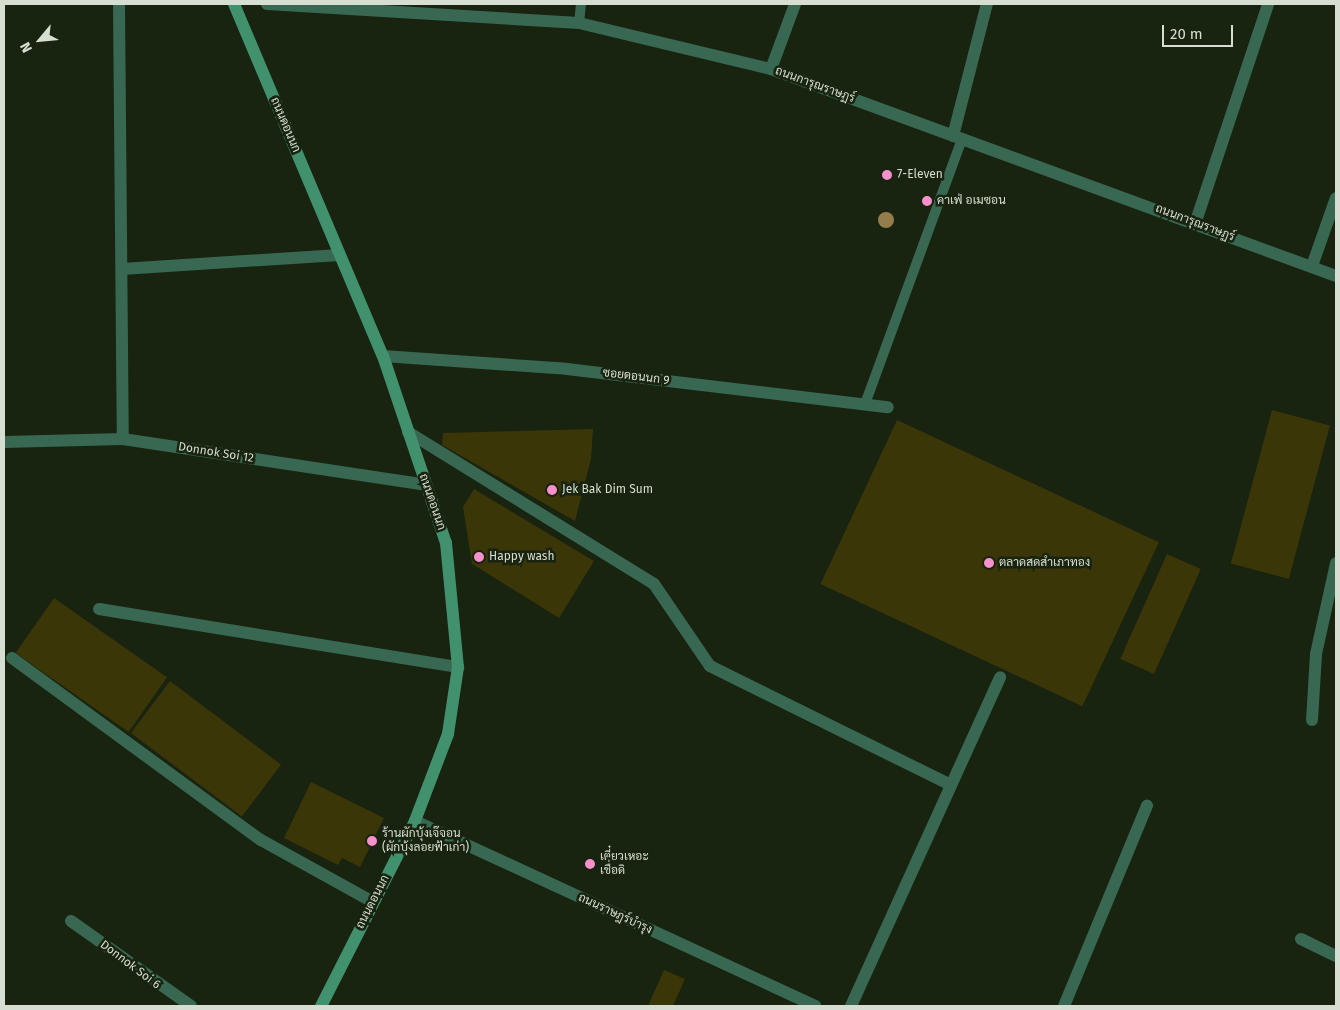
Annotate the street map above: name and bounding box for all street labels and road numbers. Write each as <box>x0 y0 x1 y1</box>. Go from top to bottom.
street label: ถนนการุณราษฏร์ <box>773 64 857 106</box>
street label: ถนนดอนนก <box>267 95 303 155</box>
street label: ถนนการุณราษฏร์ <box>1153 201 1237 245</box>
street label: ซอยดอนนก 9 <box>602 366 670 388</box>
street label: Donnok Soi 12 <box>177 440 255 466</box>
street label: ถนนดอนนก <box>416 472 448 532</box>
street label: ถนนดอนนก <box>353 873 393 931</box>
street label: ถนนราษฎร์บำรุง <box>576 891 654 937</box>
street label: Donnok Soi 6 <box>97 938 163 992</box>

